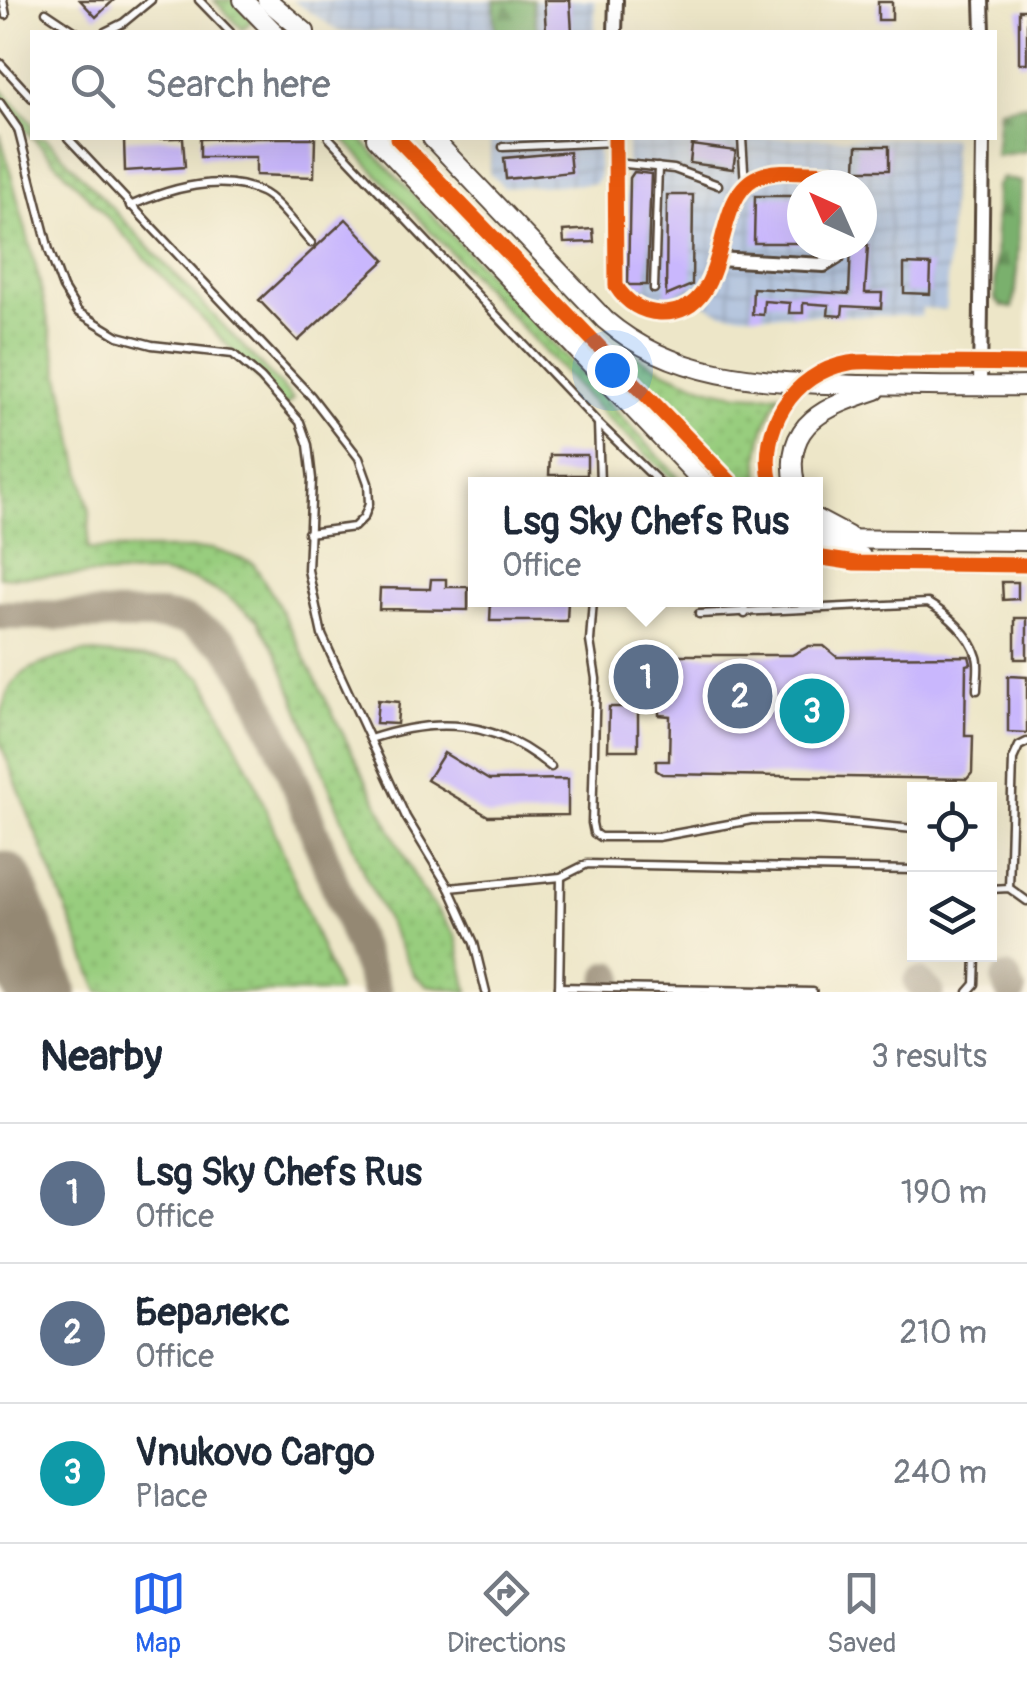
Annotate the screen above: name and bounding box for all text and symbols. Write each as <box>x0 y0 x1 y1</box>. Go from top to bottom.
search box <box>30 30 997 140</box>
icon: search <box>65 58 120 113</box>
text: Search here <box>145 61 331 109</box>
north arrow <box>787 170 877 260</box>
your location <box>587 345 638 396</box>
popup <box>468 477 823 607</box>
text: Lsg Sky Chefs Rus <box>502 498 789 546</box>
text: Office <box>502 546 581 586</box>
pin: 1 <box>614 640 678 714</box>
pin: 2 <box>708 658 772 734</box>
pin: 3 <box>780 674 844 748</box>
map controls <box>907 782 997 962</box>
button: locate <box>907 782 997 872</box>
button: layers <box>907 872 997 962</box>
text: Nearby <box>40 1031 162 1083</box>
text: 3 results <box>871 1037 987 1077</box>
text: Lsg Sky Chefs Rus <box>135 1149 422 1197</box>
text: 1 <box>66 1173 79 1213</box>
text: 190 m <box>901 1173 987 1213</box>
text: Office <box>135 1197 214 1237</box>
text: Бералекс <box>135 1289 290 1337</box>
text: 2 <box>64 1313 81 1353</box>
text: 210 m <box>899 1313 987 1353</box>
text: Office <box>135 1337 214 1377</box>
text: Vnukovo Cargo <box>135 1429 375 1477</box>
text: 3 <box>64 1453 81 1493</box>
text: 240 m <box>893 1453 987 1493</box>
text: Place <box>135 1477 207 1517</box>
tab: Map <box>131 1566 186 1661</box>
tab: Directions <box>447 1566 566 1661</box>
tab: Saved <box>827 1566 896 1661</box>

